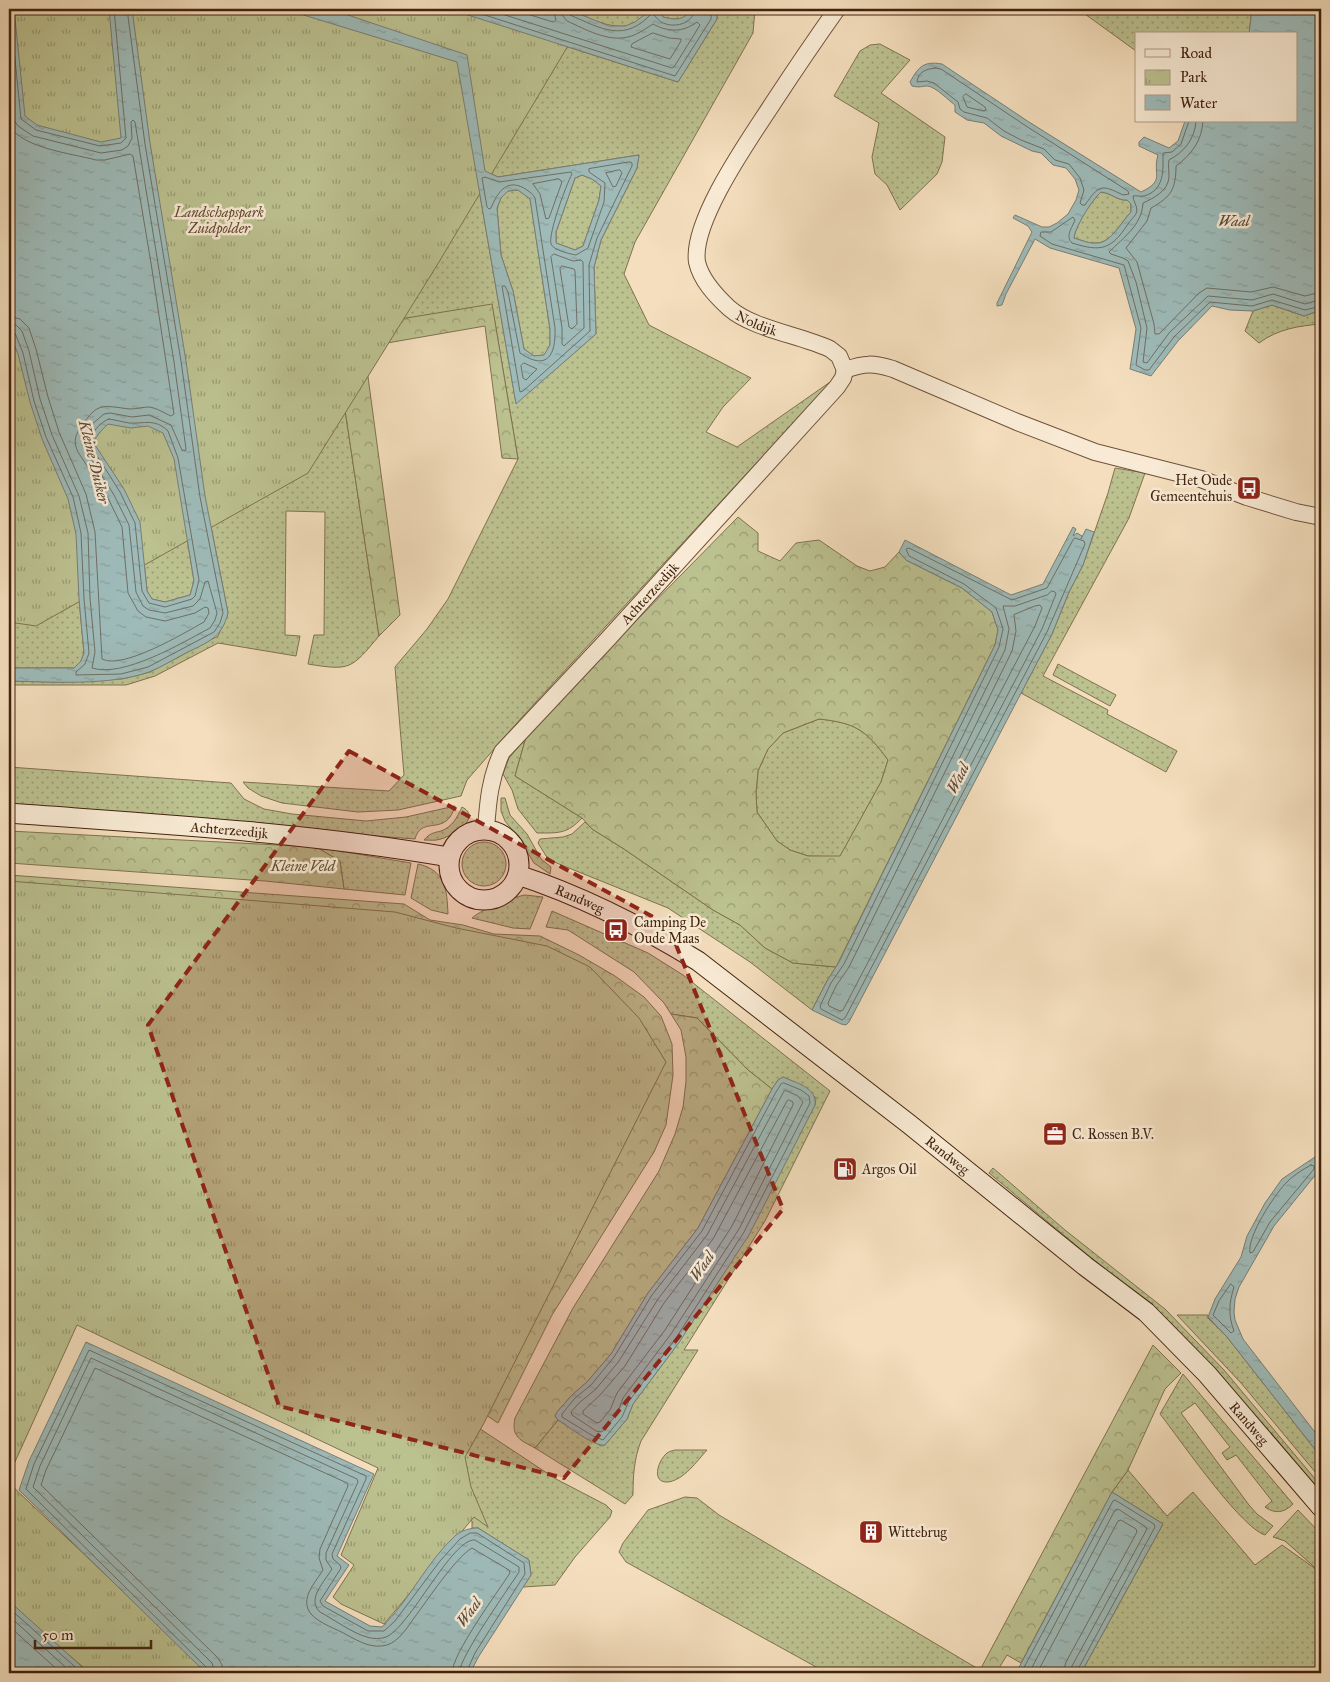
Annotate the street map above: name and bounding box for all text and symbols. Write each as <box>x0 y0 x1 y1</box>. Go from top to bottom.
legend <box>1135 32 1298 122</box>
text: Road <box>1180 44 1212 62</box>
text: Park <box>1180 68 1207 86</box>
text: Water <box>1180 94 1217 112</box>
park label: Landschapspark Zuidpolder <box>173 204 265 238</box>
water label: Waal <box>1218 212 1252 230</box>
street label: Noldijk <box>733 307 780 340</box>
water label: Kleine Duiker <box>75 417 113 506</box>
place label: Het Oude Gemeentehuis <box>1150 472 1232 505</box>
bus stop icon: Het Oude Gemeentehuis <box>1236 475 1262 501</box>
street label: Achterzeedijk <box>617 559 683 629</box>
water label: Waal <box>943 758 974 796</box>
street label: Achterzeedijk <box>189 818 269 842</box>
park label: Kleine Veld <box>270 858 337 875</box>
street label: Randweg <box>552 881 607 918</box>
place label: Camping De Oude Maas <box>634 914 706 947</box>
bus stop icon: Camping De Oude Maas <box>603 917 629 943</box>
office icon: C. Rossen B.V. <box>1042 1121 1068 1147</box>
place label: C. Rossen B.V. <box>1072 1126 1154 1143</box>
street label: Randweg <box>922 1133 973 1179</box>
fuel station icon: Argos Oil <box>832 1156 858 1182</box>
place label: Argos Oil <box>861 1161 917 1178</box>
water label: Waal <box>686 1246 719 1284</box>
street label: Randweg <box>1226 1398 1272 1449</box>
building icon: Wittebrug <box>858 1519 884 1545</box>
place label: Wittebrug <box>888 1524 947 1541</box>
water label: Waal <box>453 1592 487 1630</box>
scale bar <box>35 1617 151 1649</box>
text: 50 m <box>42 1626 74 1644</box>

